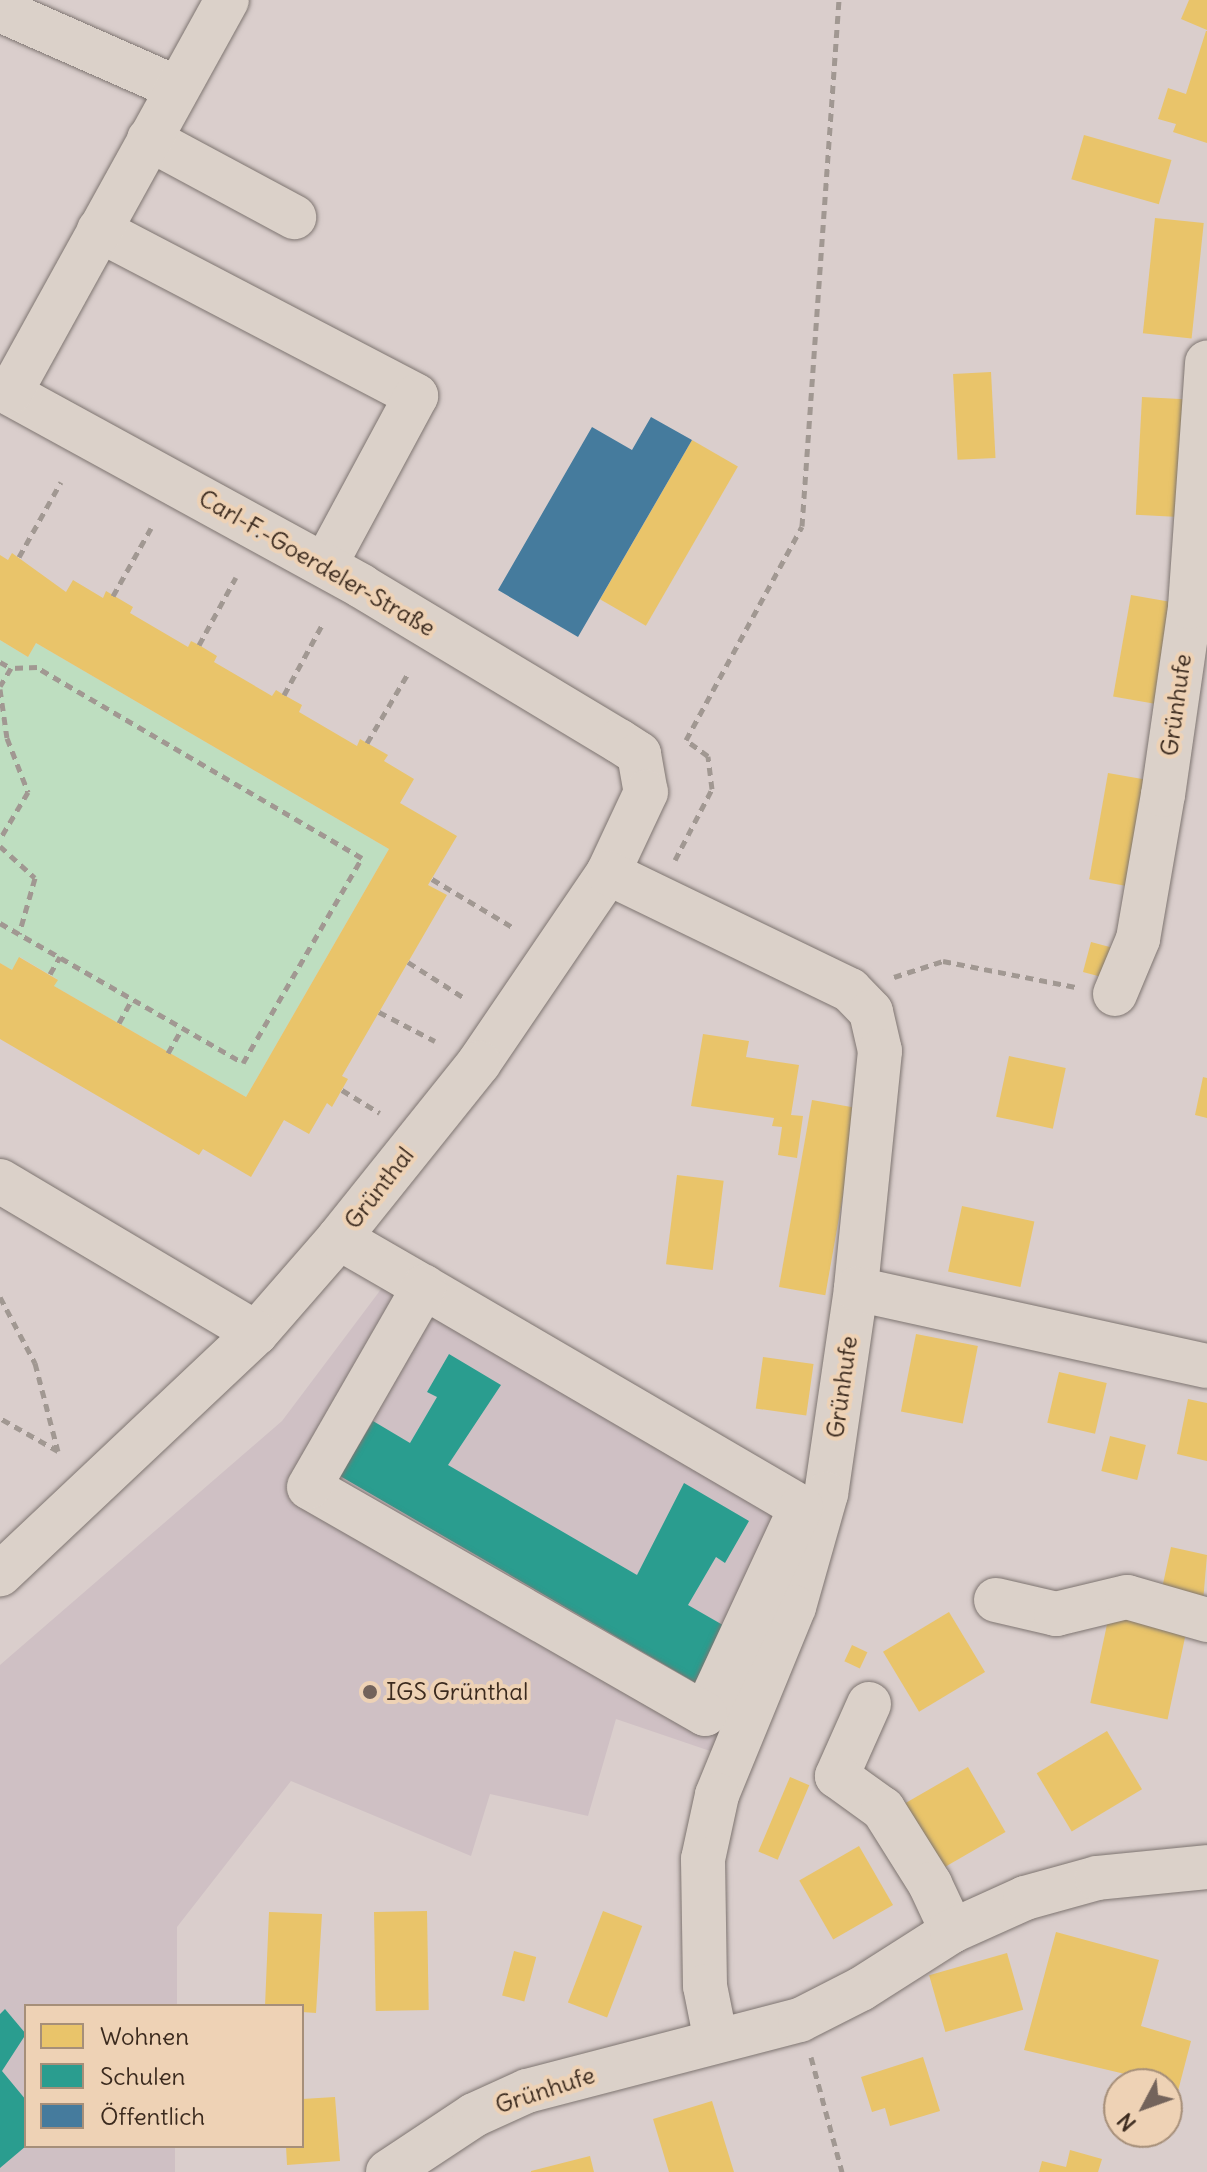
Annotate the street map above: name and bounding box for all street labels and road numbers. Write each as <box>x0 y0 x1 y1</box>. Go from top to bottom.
street label: Carl-F.-Goerdeler-Straße <box>194 483 440 643</box>
street label: Grünhufe <box>1155 652 1197 758</box>
street label: Grünthal <box>338 1141 420 1235</box>
street label: Grünhufe <box>821 1334 863 1440</box>
street label: Grünhufe <box>492 2060 598 2120</box>

